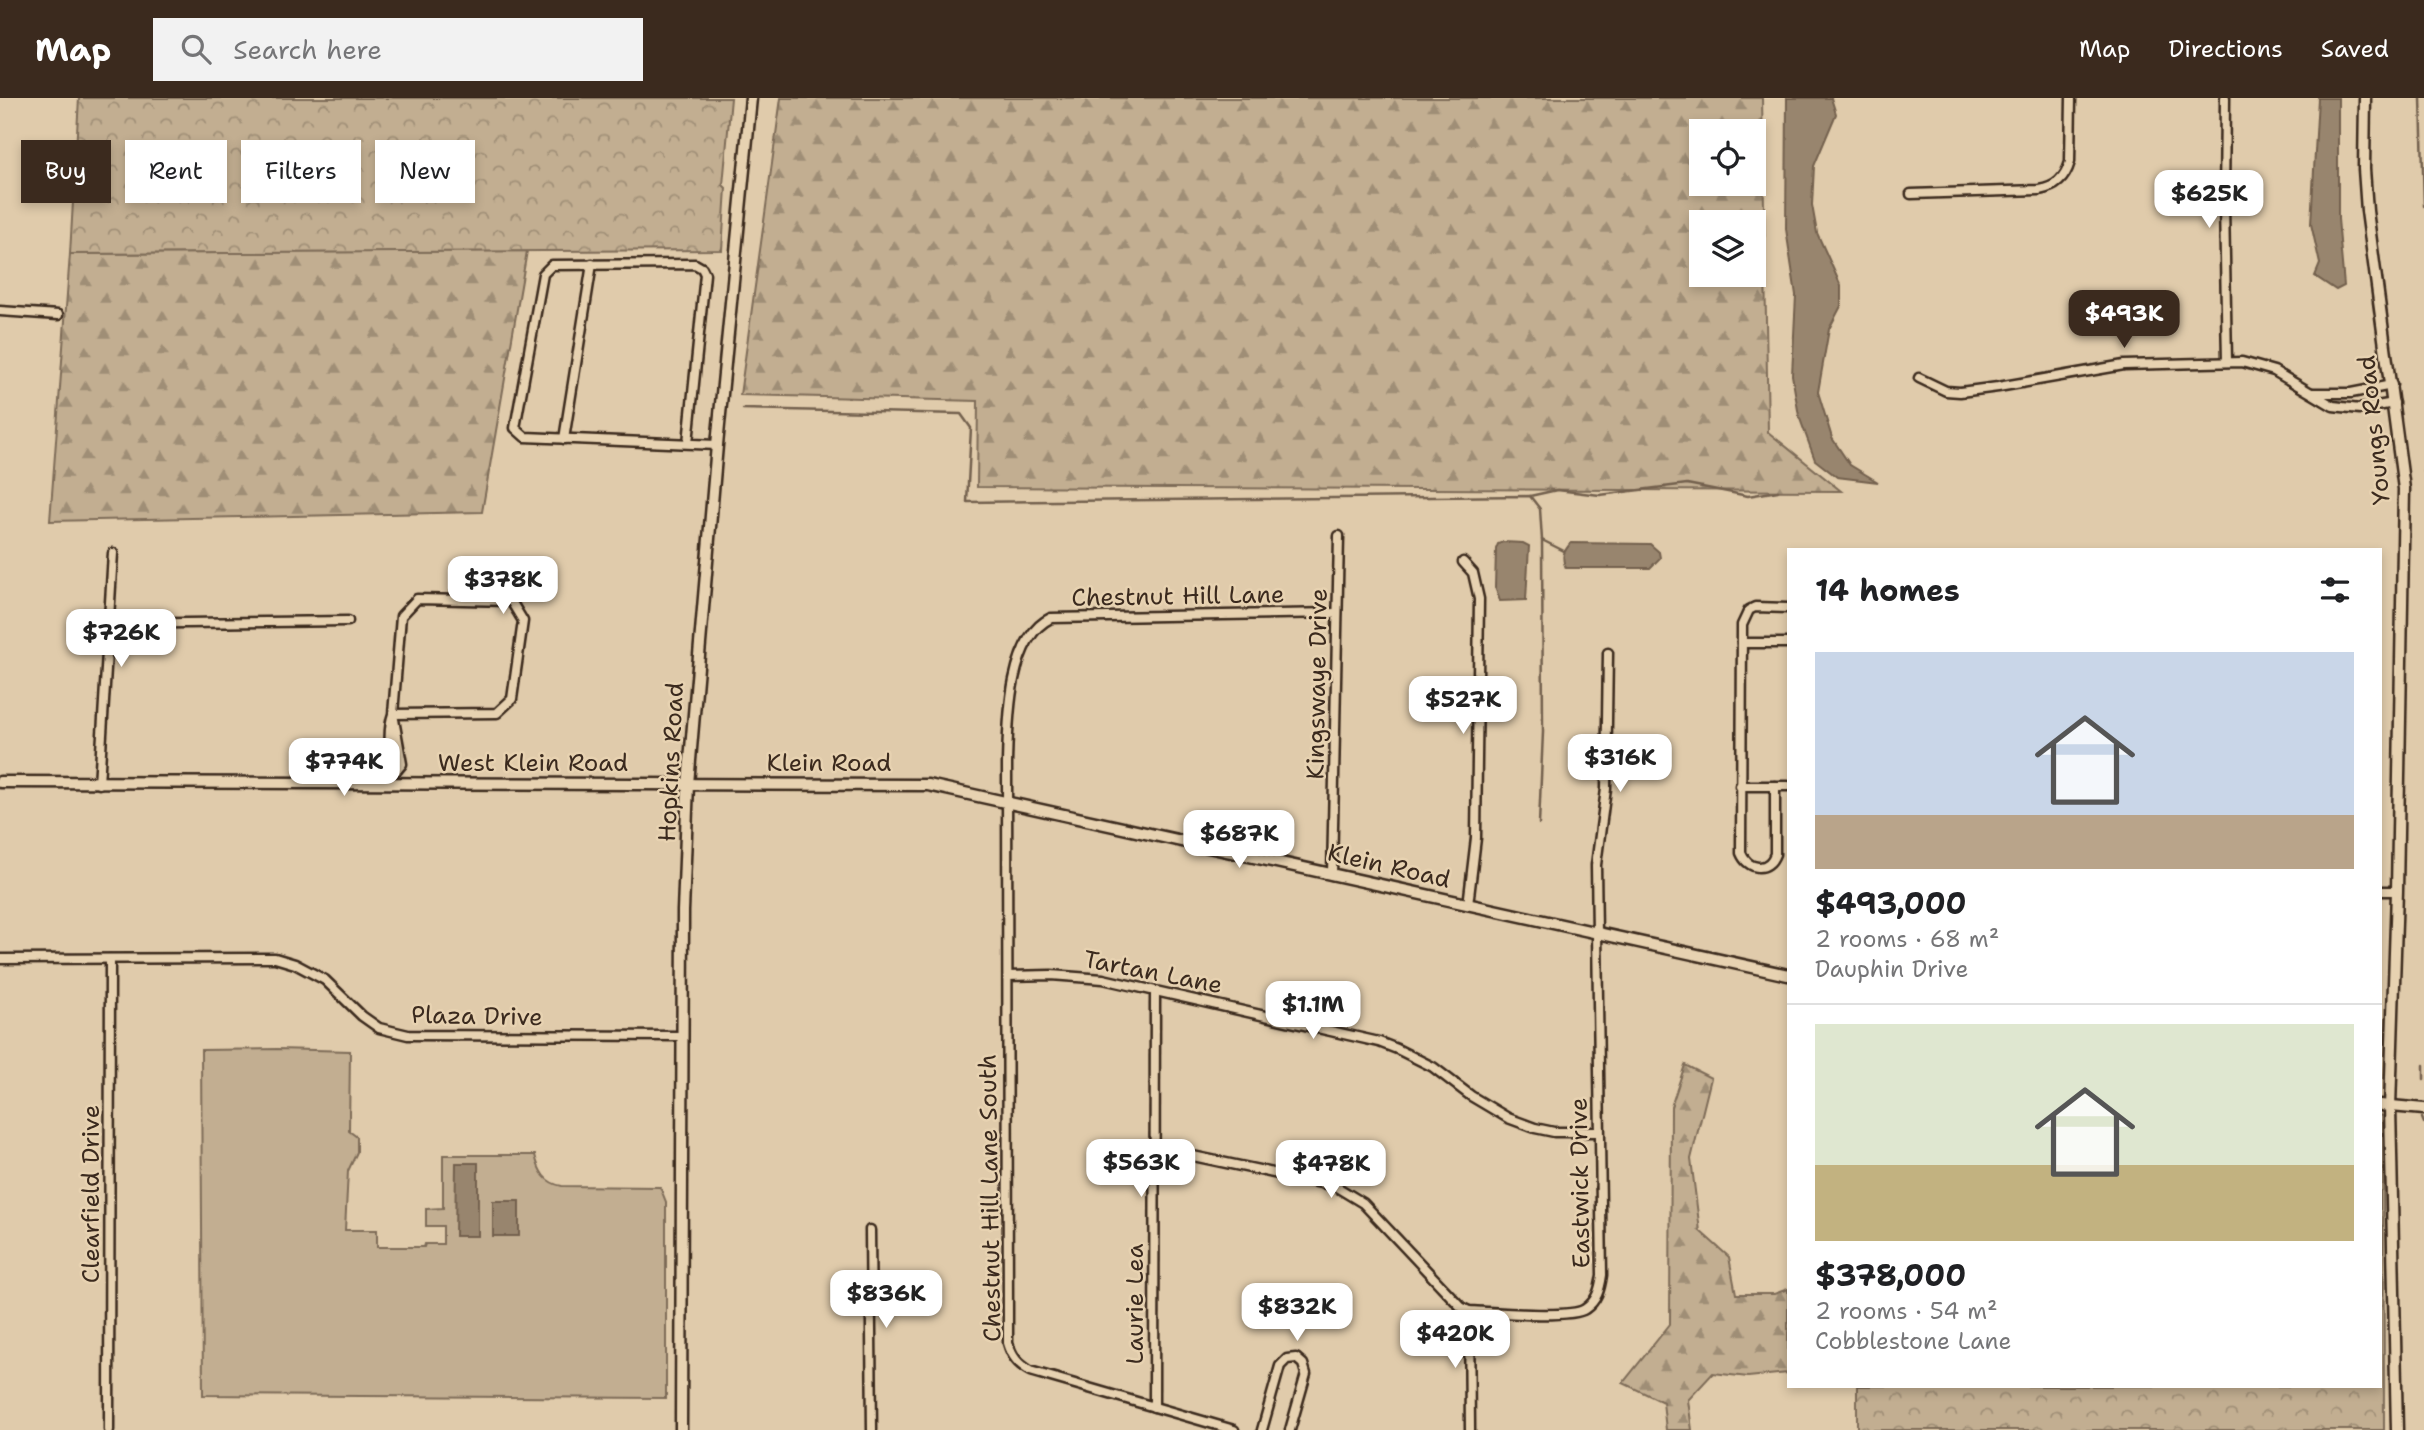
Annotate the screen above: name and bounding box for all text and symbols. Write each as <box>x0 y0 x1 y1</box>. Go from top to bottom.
search box <box>153 18 643 81</box>
text: Map <box>35 27 111 72</box>
icon: search <box>177 30 215 68</box>
text: Search here <box>233 32 382 67</box>
text: Map <box>2079 33 2130 65</box>
text: Directions <box>2168 33 2283 65</box>
text: Saved <box>2321 33 2389 65</box>
map controls <box>1689 119 1766 287</box>
button: locate <box>1689 119 1766 196</box>
chip: Buy <box>21 140 111 203</box>
chip: Rent <box>125 140 227 203</box>
chip: Filters <box>241 140 361 203</box>
chip: New <box>375 140 475 203</box>
pin: $625K <box>2160 170 2258 230</box>
text: $625K <box>2170 178 2248 208</box>
button: layers <box>1689 210 1766 287</box>
pin: $493K <box>2075 290 2173 350</box>
text: $493K <box>2085 298 2163 328</box>
street label: Youngs Road <box>2350 354 2398 506</box>
pin: $378K <box>454 556 552 616</box>
text: $378K <box>464 564 542 594</box>
text: 14 homes <box>1815 570 1960 611</box>
icon: filters <box>2316 571 2354 609</box>
street label: Chestnut Hill Lane <box>1071 578 1285 614</box>
street label: Kingswaye Drive <box>1299 588 1335 780</box>
pin: $726K <box>72 610 170 669</box>
text: $726K <box>82 617 160 647</box>
pin: $527K <box>1414 676 1512 736</box>
street label: Hopkins Road <box>651 681 691 843</box>
text: $527K <box>1425 684 1501 714</box>
icon: home <box>2022 697 2148 823</box>
pin: $316K <box>1571 734 1669 794</box>
pin: $774K <box>295 738 393 798</box>
text: $316K <box>1584 742 1656 772</box>
text: $774K <box>305 746 383 776</box>
street label: West Klein Road <box>438 747 628 779</box>
street label: Klein Road <box>767 747 891 779</box>
pin: $687K <box>1190 810 1288 870</box>
text: $687K <box>1199 818 1279 848</box>
street label: Klein Road <box>1325 836 1453 896</box>
text: $493,000 <box>1815 883 1967 924</box>
text: 2 rooms · 68 m² <box>1815 924 1999 954</box>
street label: Tartan Lane <box>1081 943 1225 1001</box>
text: Dauphin Drive <box>1815 954 1968 984</box>
pin: $1.1M <box>1264 982 1362 1041</box>
text: $1.1M <box>1282 989 1344 1019</box>
street label: Plaza Drive <box>411 999 543 1033</box>
street label: Chestnut Hill Lane South <box>971 1054 1009 1342</box>
icon: home <box>2022 1069 2148 1195</box>
street label: Eastwick Drive <box>1563 1097 1597 1269</box>
street label: Clearfield Drive <box>75 1105 107 1283</box>
pin: $563K <box>1092 1140 1190 1199</box>
pin: $478K <box>1282 1140 1380 1200</box>
text: $563K <box>1102 1147 1180 1177</box>
text: $478K <box>1292 1148 1370 1178</box>
street label: Laurie Lea <box>1119 1244 1151 1364</box>
text: $378,000 <box>1815 1255 1966 1296</box>
pin: $836K <box>837 1270 935 1330</box>
text: $836K <box>846 1278 926 1308</box>
pin: $832K <box>1248 1284 1346 1343</box>
text: $832K <box>1258 1291 1336 1321</box>
text: 2 rooms · 54 m² <box>1815 1296 1998 1326</box>
pin: $420K <box>1406 1310 1504 1370</box>
text: $420K <box>1416 1318 1494 1348</box>
text: Cobblestone Lane <box>1815 1326 2011 1356</box>

